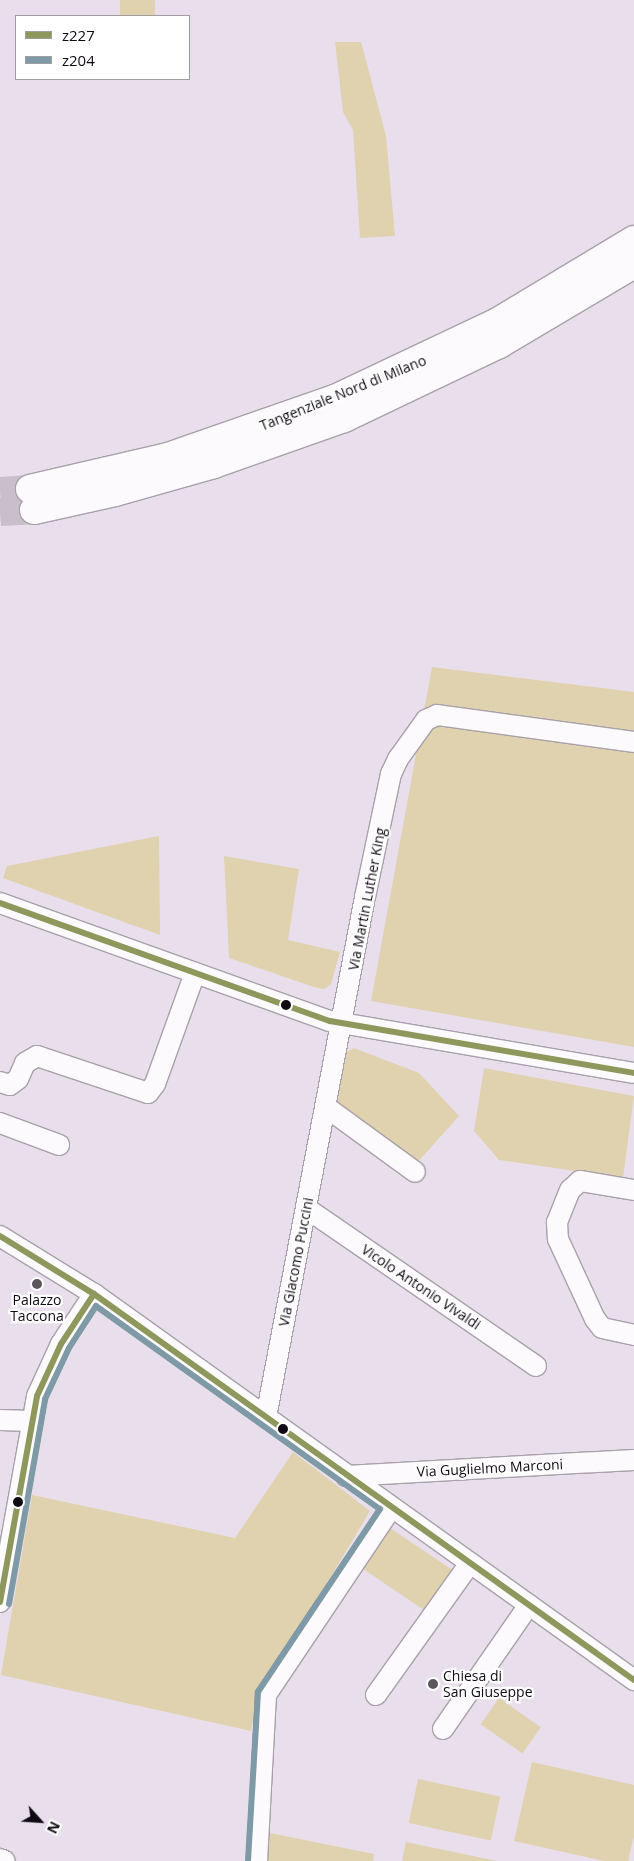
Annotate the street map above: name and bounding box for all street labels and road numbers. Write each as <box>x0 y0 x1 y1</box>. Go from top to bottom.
street label: Tangenziale Nord di Milano <box>257 352 429 434</box>
street label: Via Martin Luther King <box>345 826 389 972</box>
street label: Via Giacomo Puccini <box>275 1196 317 1328</box>
street label: Vicolo Antonio Vivaldi <box>358 1241 484 1333</box>
street label: Via Guglielmo Marconi <box>416 1456 564 1480</box>

